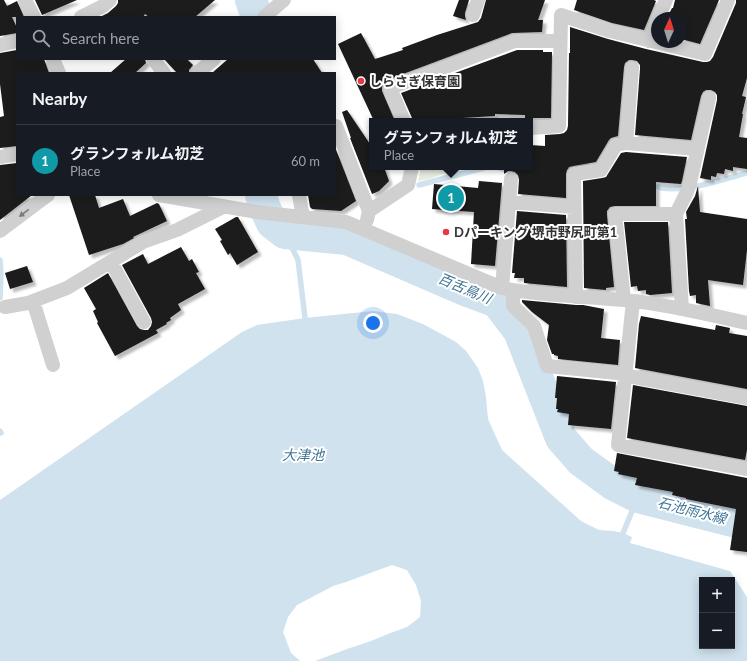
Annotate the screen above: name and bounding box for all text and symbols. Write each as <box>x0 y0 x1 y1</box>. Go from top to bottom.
north arrow <box>651 12 687 48</box>
search box <box>16 16 336 60</box>
icon: search <box>30 27 52 49</box>
text: Search here <box>62 29 139 47</box>
place label: しらさぎ保育園 <box>369 73 460 89</box>
marker: しらさぎ保育園 <box>356 76 366 86</box>
text: Nearby <box>32 88 87 109</box>
popup <box>369 118 533 170</box>
text: グランフォルム初芝 <box>384 128 518 146</box>
text: グランフォルム初芝 <box>70 144 204 162</box>
text: Place <box>384 147 414 163</box>
text: 1 <box>41 153 49 169</box>
text: 60 m <box>291 153 320 169</box>
text: Place <box>70 163 100 179</box>
pin: 1 <box>438 183 464 213</box>
one-way arrow <box>19 209 30 217</box>
place label: Dパーキング 堺市野尻町第1 <box>454 224 617 240</box>
marker: Dパーキング 堺市野尻町第1 <box>441 227 451 237</box>
water label: 百舌鳥川 <box>436 269 496 308</box>
your location <box>363 313 383 333</box>
water label: 大津池 <box>282 446 326 463</box>
water label: 石池雨水線 <box>656 493 730 527</box>
map controls <box>699 577 735 649</box>
button: + <box>699 577 735 613</box>
button: − <box>699 613 735 649</box>

